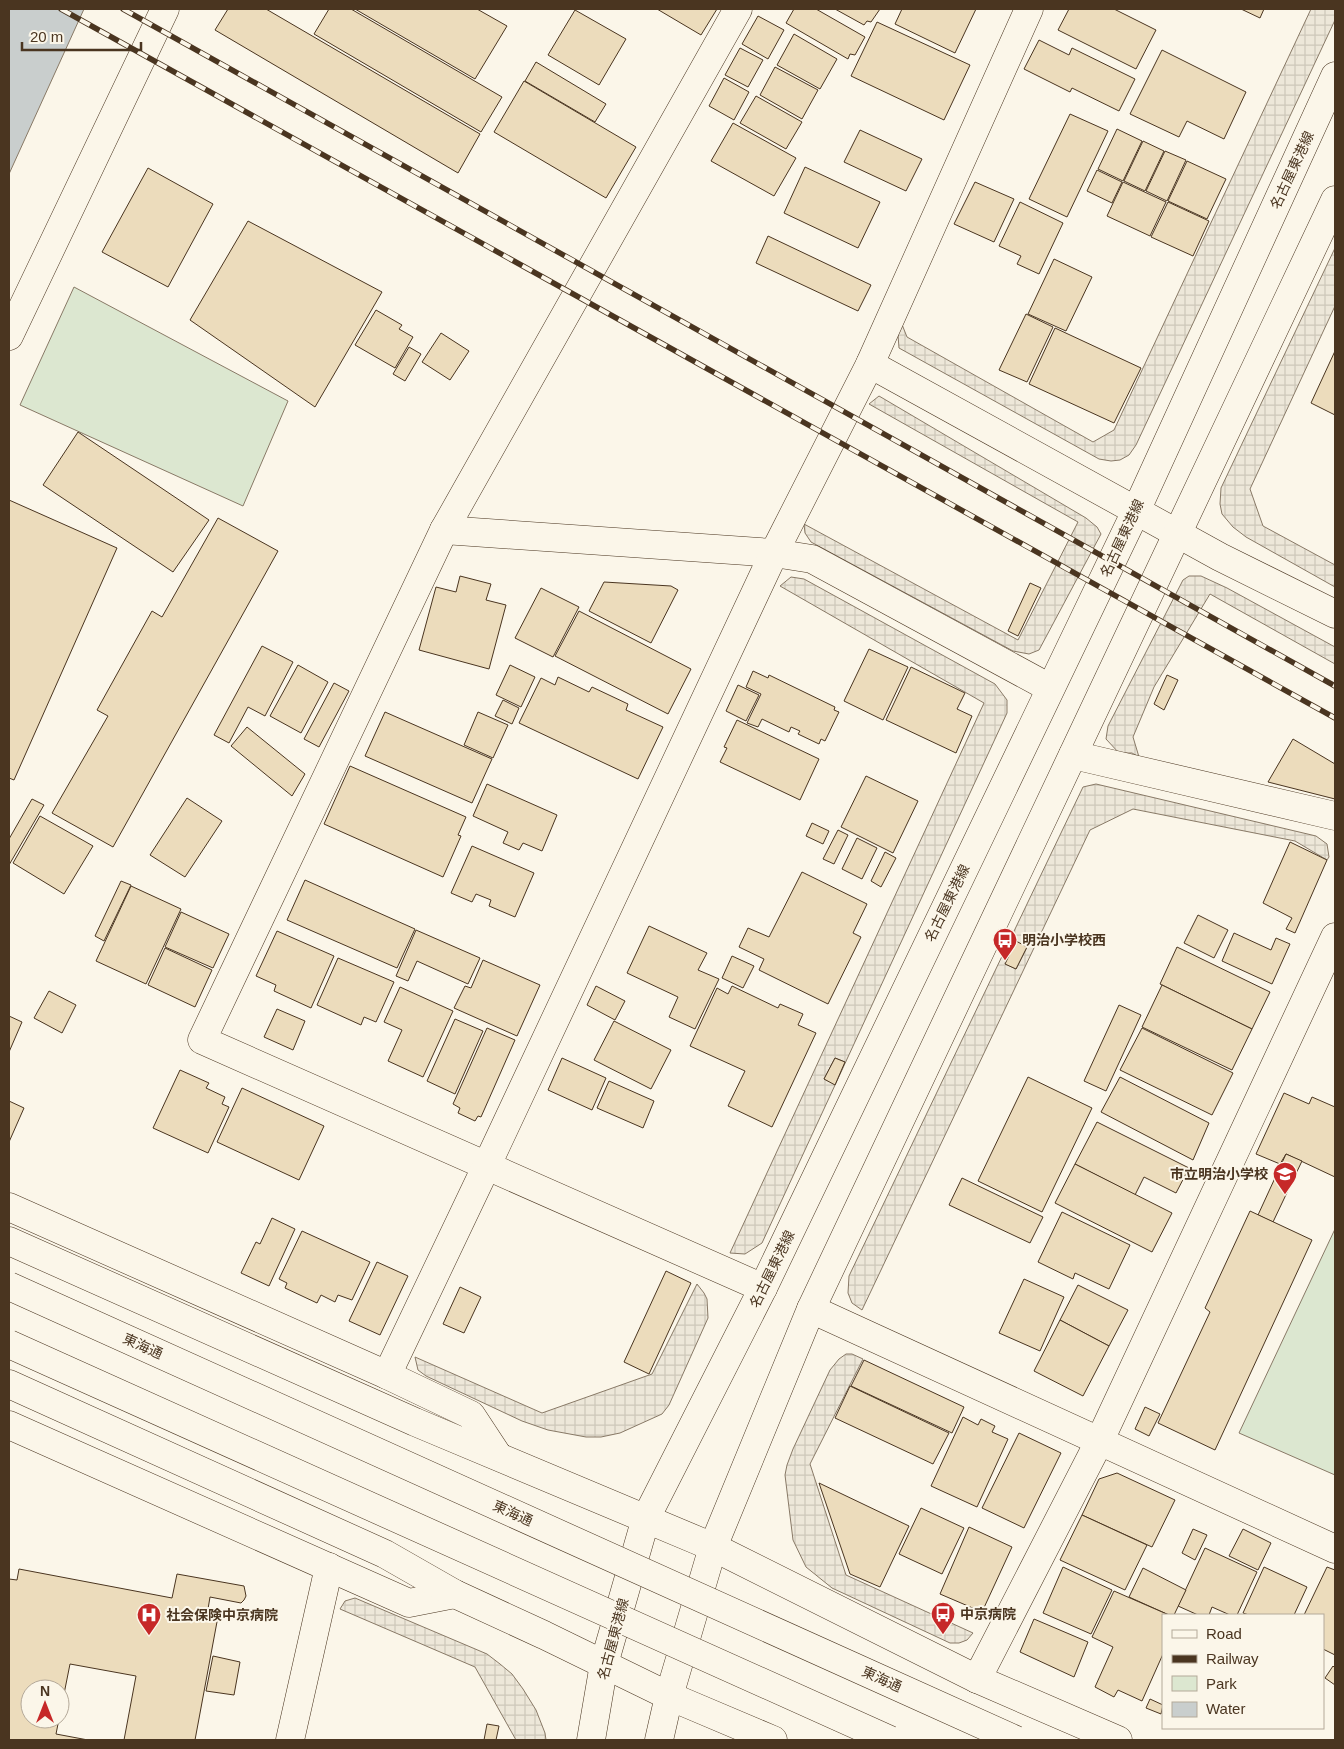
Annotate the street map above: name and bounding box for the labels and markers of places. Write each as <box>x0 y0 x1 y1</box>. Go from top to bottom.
bus stop icon: 明治小学校西 <box>992 927 1018 961</box>
place label: 明治小学校西 <box>1022 932 1106 948</box>
school or university icon: 市立明治小学校 <box>1272 1161 1298 1195</box>
place label: 市立明治小学校 <box>1170 1166 1268 1182</box>
bus stop icon: 中京病院 <box>930 1601 956 1635</box>
hospital icon: 社会保険中京病院 <box>136 1602 162 1636</box>
place label: 中京病院 <box>960 1606 1016 1622</box>
place label: 社会保険中京病院 <box>166 1607 278 1623</box>

